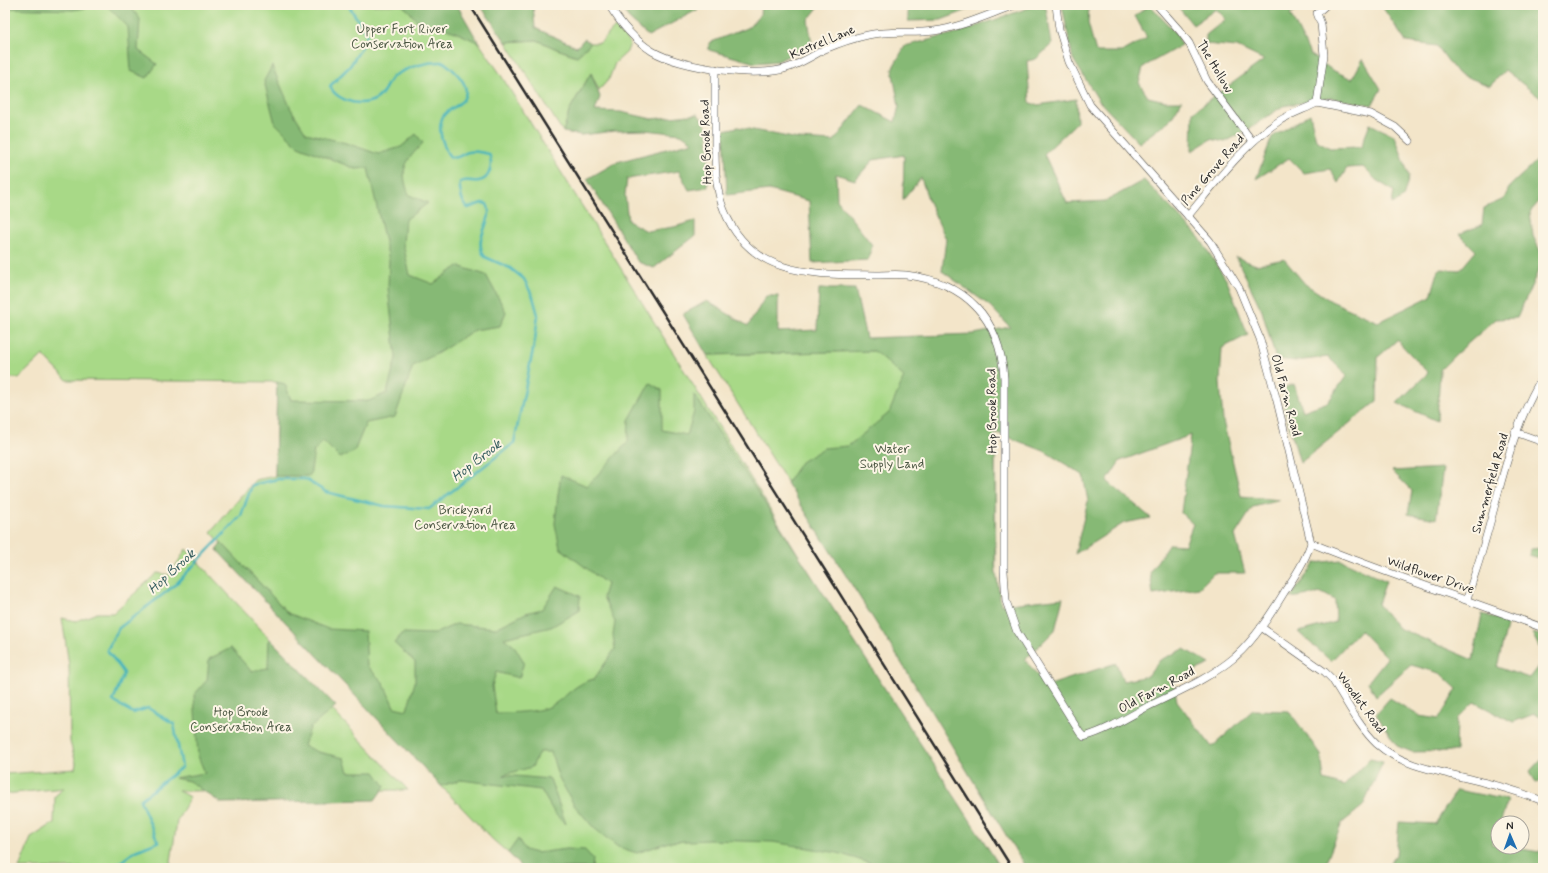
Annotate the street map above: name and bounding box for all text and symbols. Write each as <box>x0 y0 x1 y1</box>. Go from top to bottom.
park label: Upper Fort River Conservation Area <box>351 21 453 53</box>
street label: Kestrel Lane <box>787 21 858 64</box>
street label: The Hollow <box>1192 37 1237 96</box>
street label: Hop Brook Road <box>697 99 716 185</box>
street label: Pine Grove Road <box>1177 131 1249 209</box>
street label: Old Farm Road <box>1266 353 1305 438</box>
street label: Hop Brook Road <box>983 368 1002 454</box>
street label: Summerfield Road <box>1468 431 1513 536</box>
water label: Hop Brook <box>448 435 506 486</box>
park label: Water Supply Land <box>860 441 924 473</box>
park label: Brickyard Conservation Area <box>414 502 516 534</box>
water label: Hop Brook <box>144 545 200 598</box>
street label: Wildflower Drive <box>1385 553 1477 598</box>
street label: Old Farm Road <box>1116 663 1198 718</box>
street label: Woodlot Road <box>1333 668 1389 737</box>
park label: Hop Brook Conservation Area <box>190 704 292 736</box>
north arrow <box>1490 815 1530 855</box>
text: N <box>1506 819 1514 833</box>

